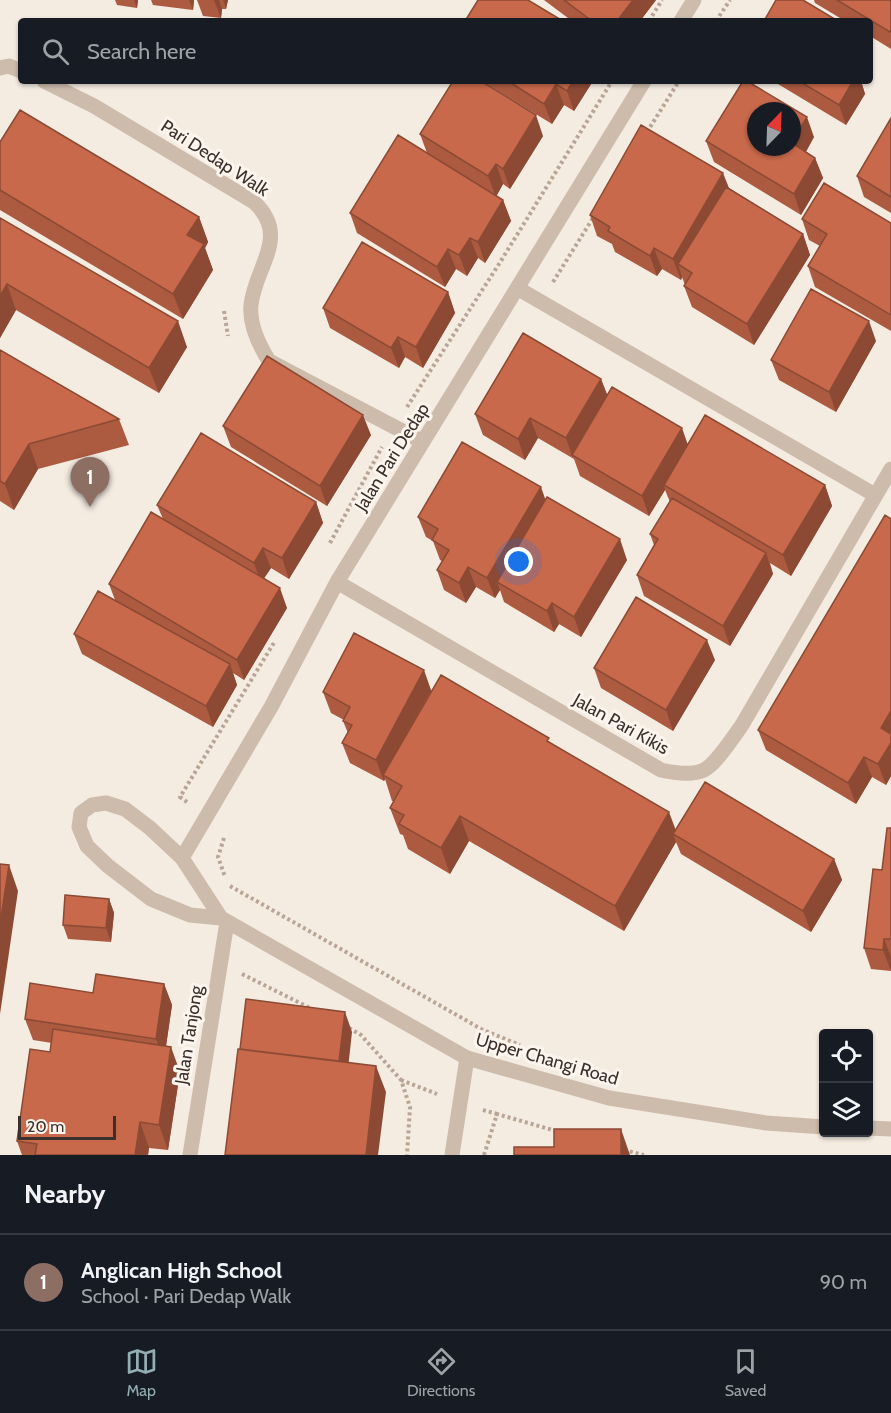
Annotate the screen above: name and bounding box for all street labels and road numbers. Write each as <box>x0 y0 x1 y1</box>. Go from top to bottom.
street label: Pari Dedap Walk <box>157 115 274 202</box>
street label: Jalan Pari Dedap <box>350 399 434 516</box>
street label: Jalan Pari Kikis <box>568 688 673 759</box>
street label: Jalan Tanjong <box>170 983 208 1087</box>
street label: Upper Changi Road <box>473 1028 621 1090</box>

